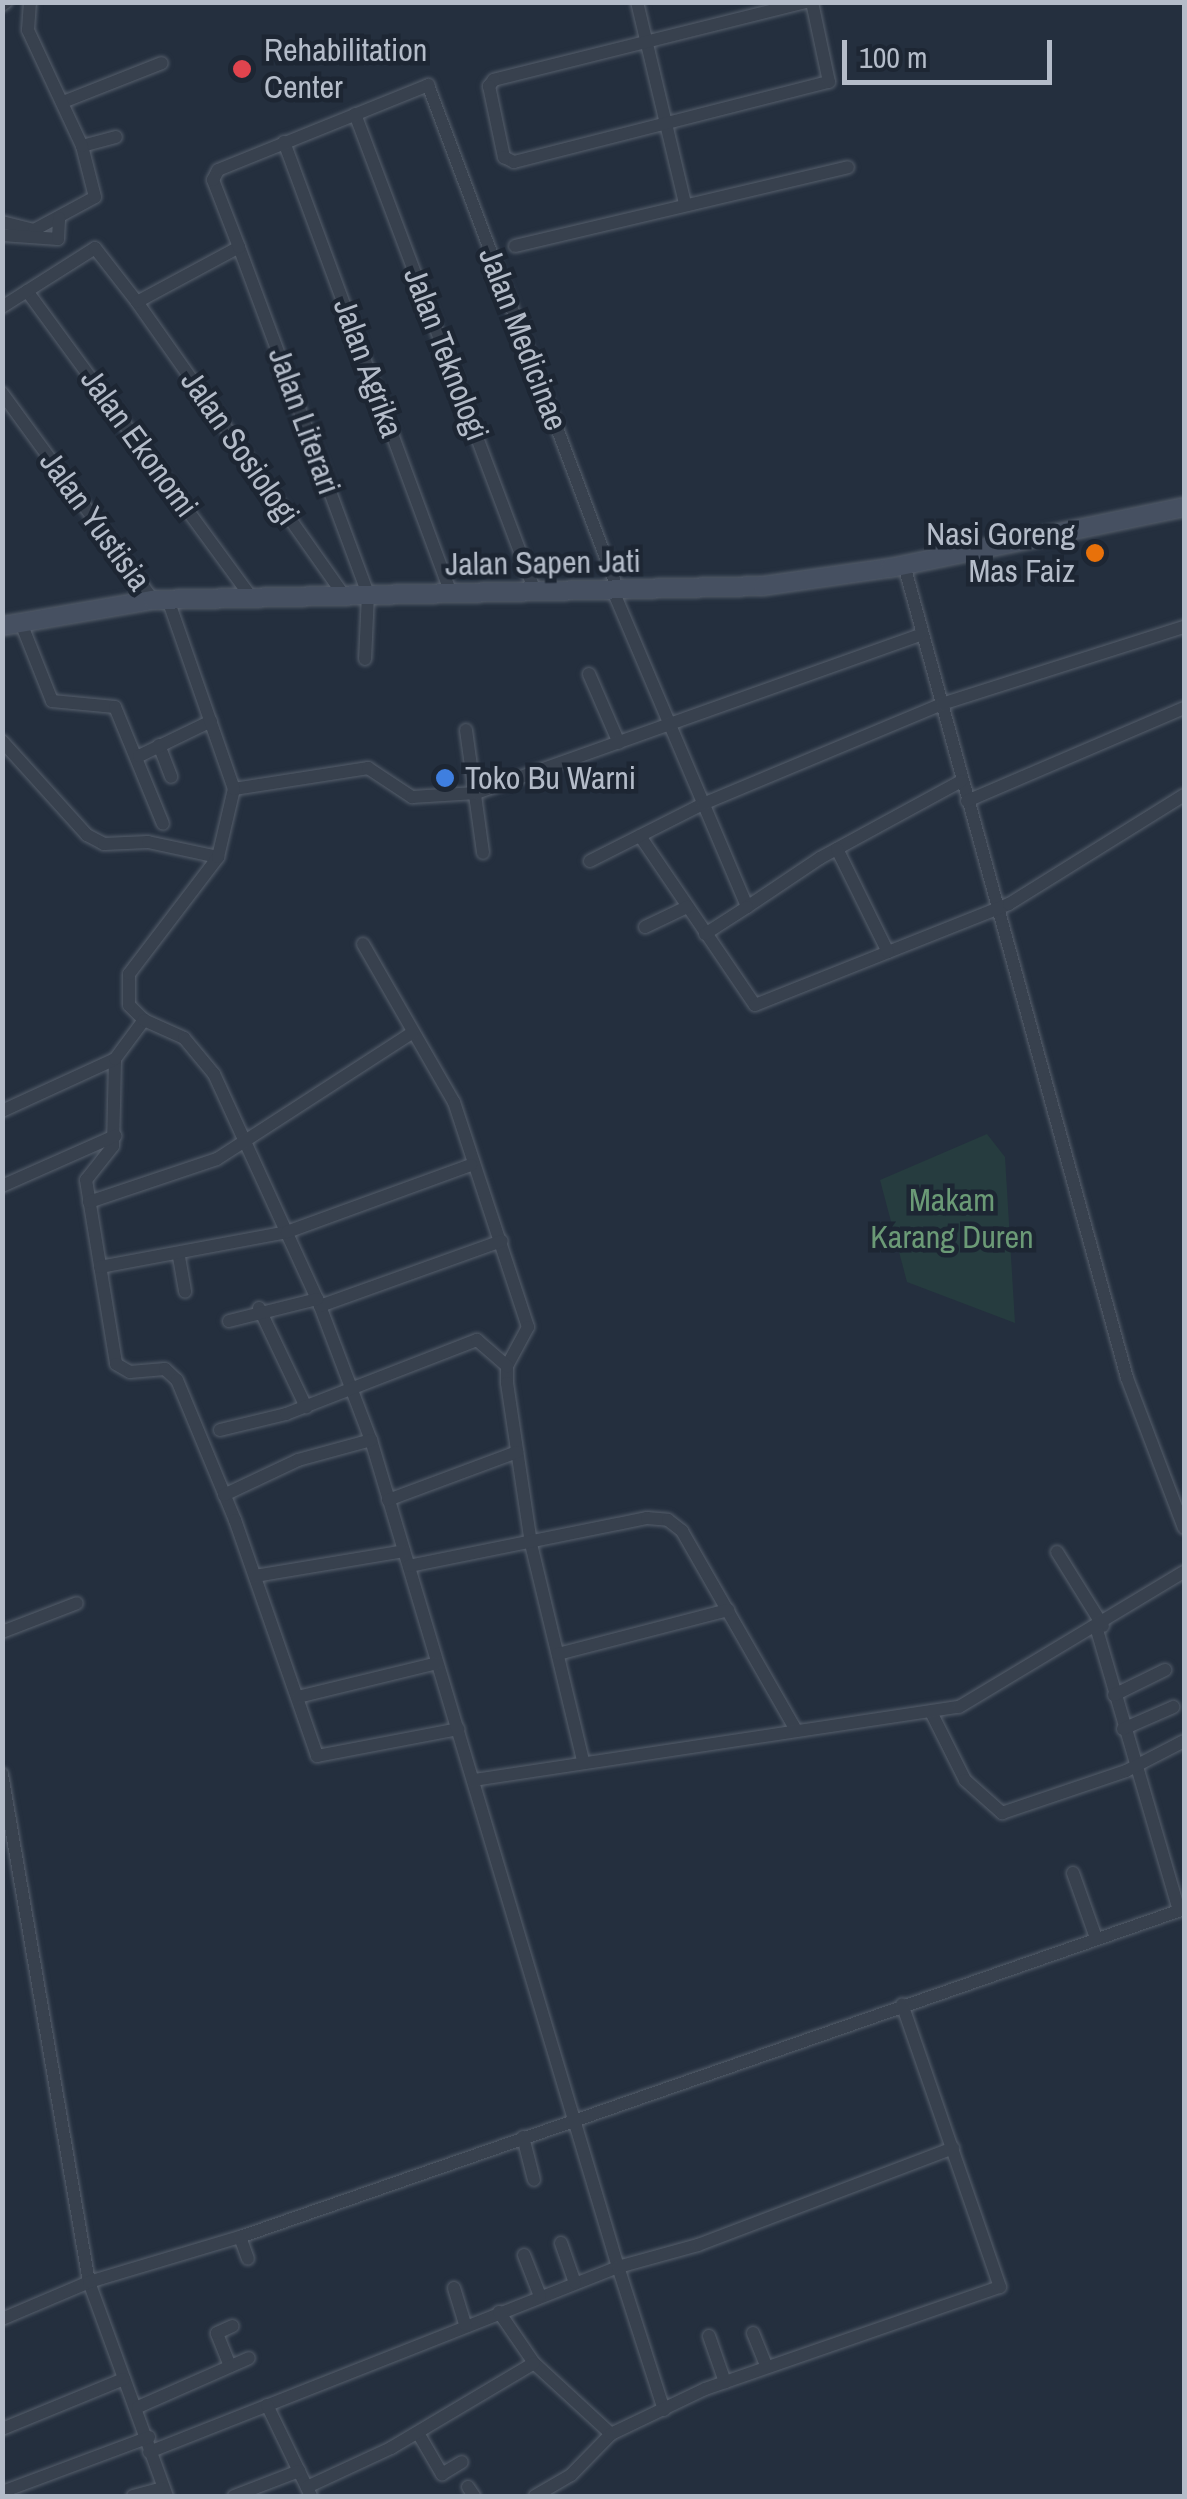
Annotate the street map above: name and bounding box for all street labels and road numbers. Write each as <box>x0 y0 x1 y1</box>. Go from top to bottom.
street label: Jalan Medicinae <box>471 242 575 436</box>
street label: Jalan Teknologi <box>395 262 497 446</box>
street label: Jalan Agrika <box>325 293 411 443</box>
street label: Jalan Literari <box>260 342 348 500</box>
street label: Jalan Ekonomi <box>72 362 206 524</box>
street label: Jalan Sosiologi <box>173 363 307 533</box>
street label: Jalan Yustisia <box>31 444 159 598</box>
street label: Jalan Sapen Jati <box>445 542 641 584</box>

